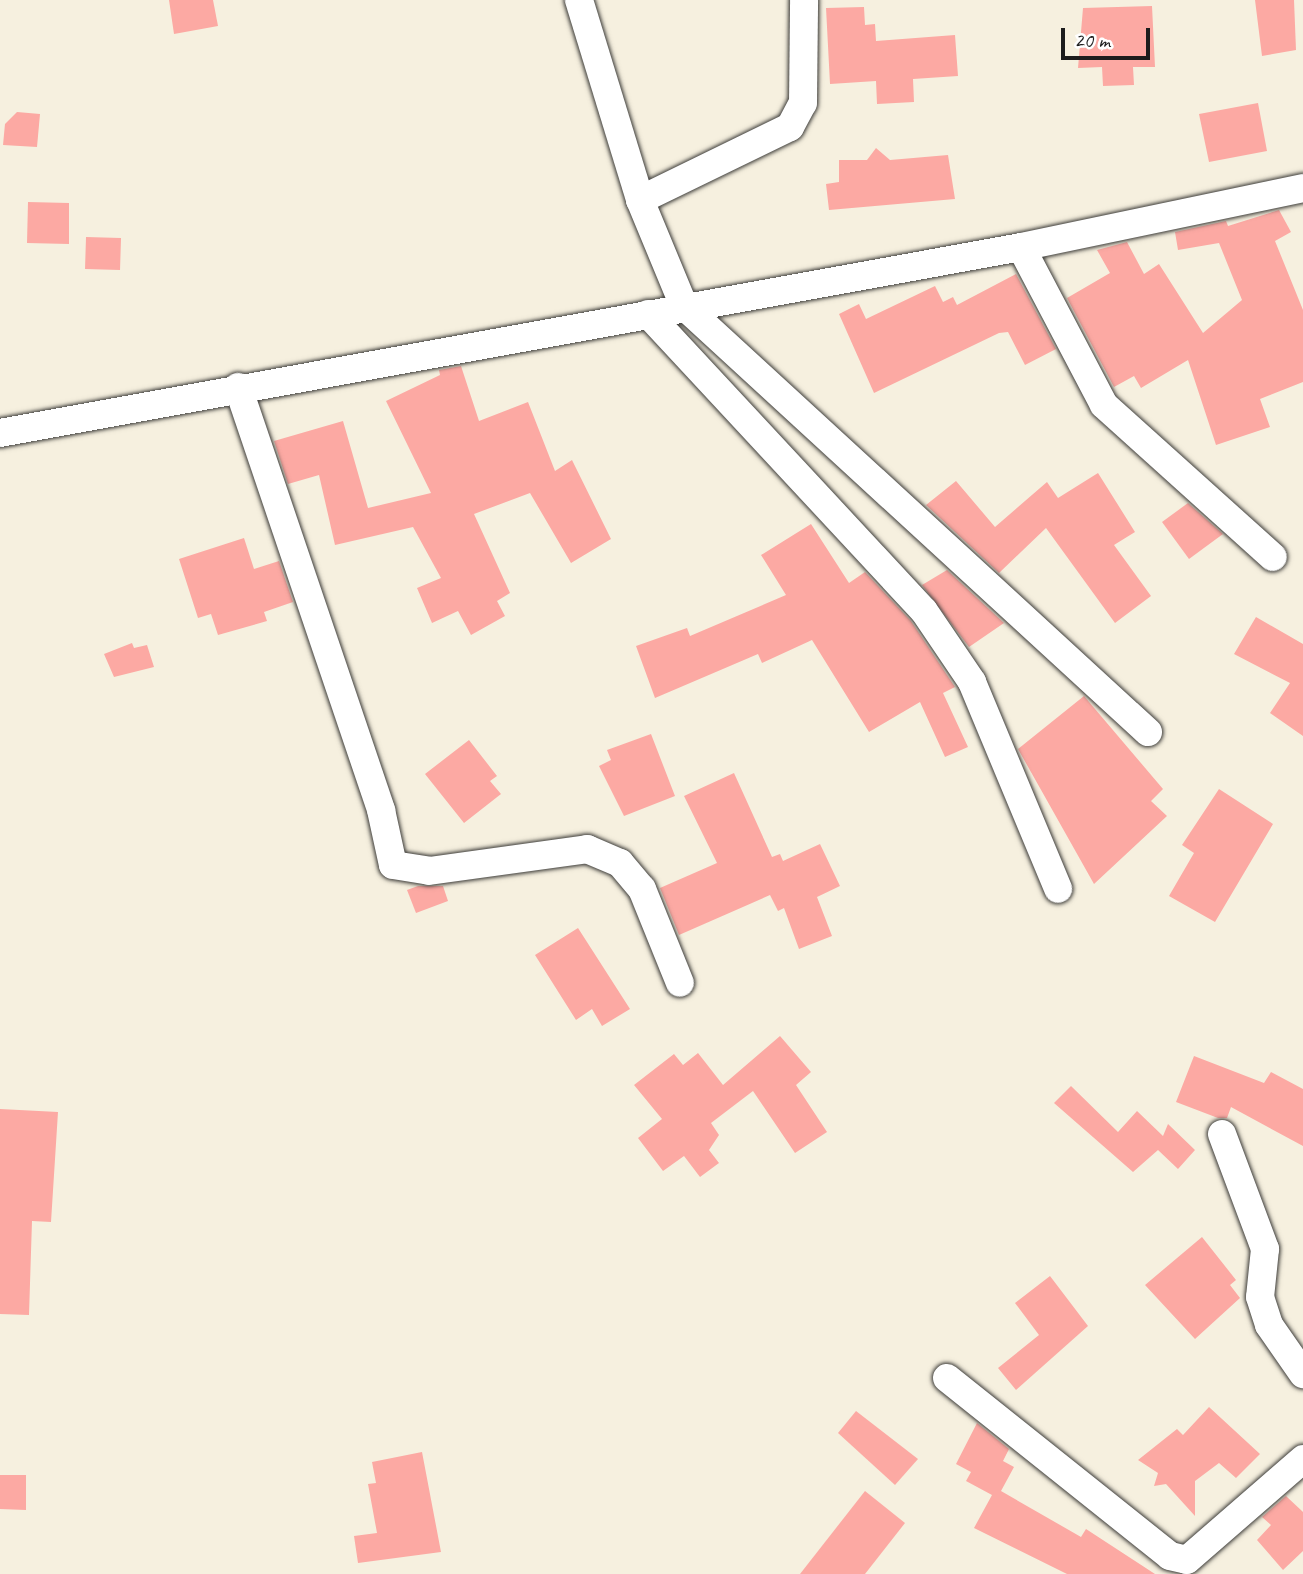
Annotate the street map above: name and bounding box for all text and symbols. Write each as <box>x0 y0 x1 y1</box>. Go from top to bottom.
scale bar <box>1065 14 1154 58</box>
text: 20 m <box>1074 27 1110 53</box>

